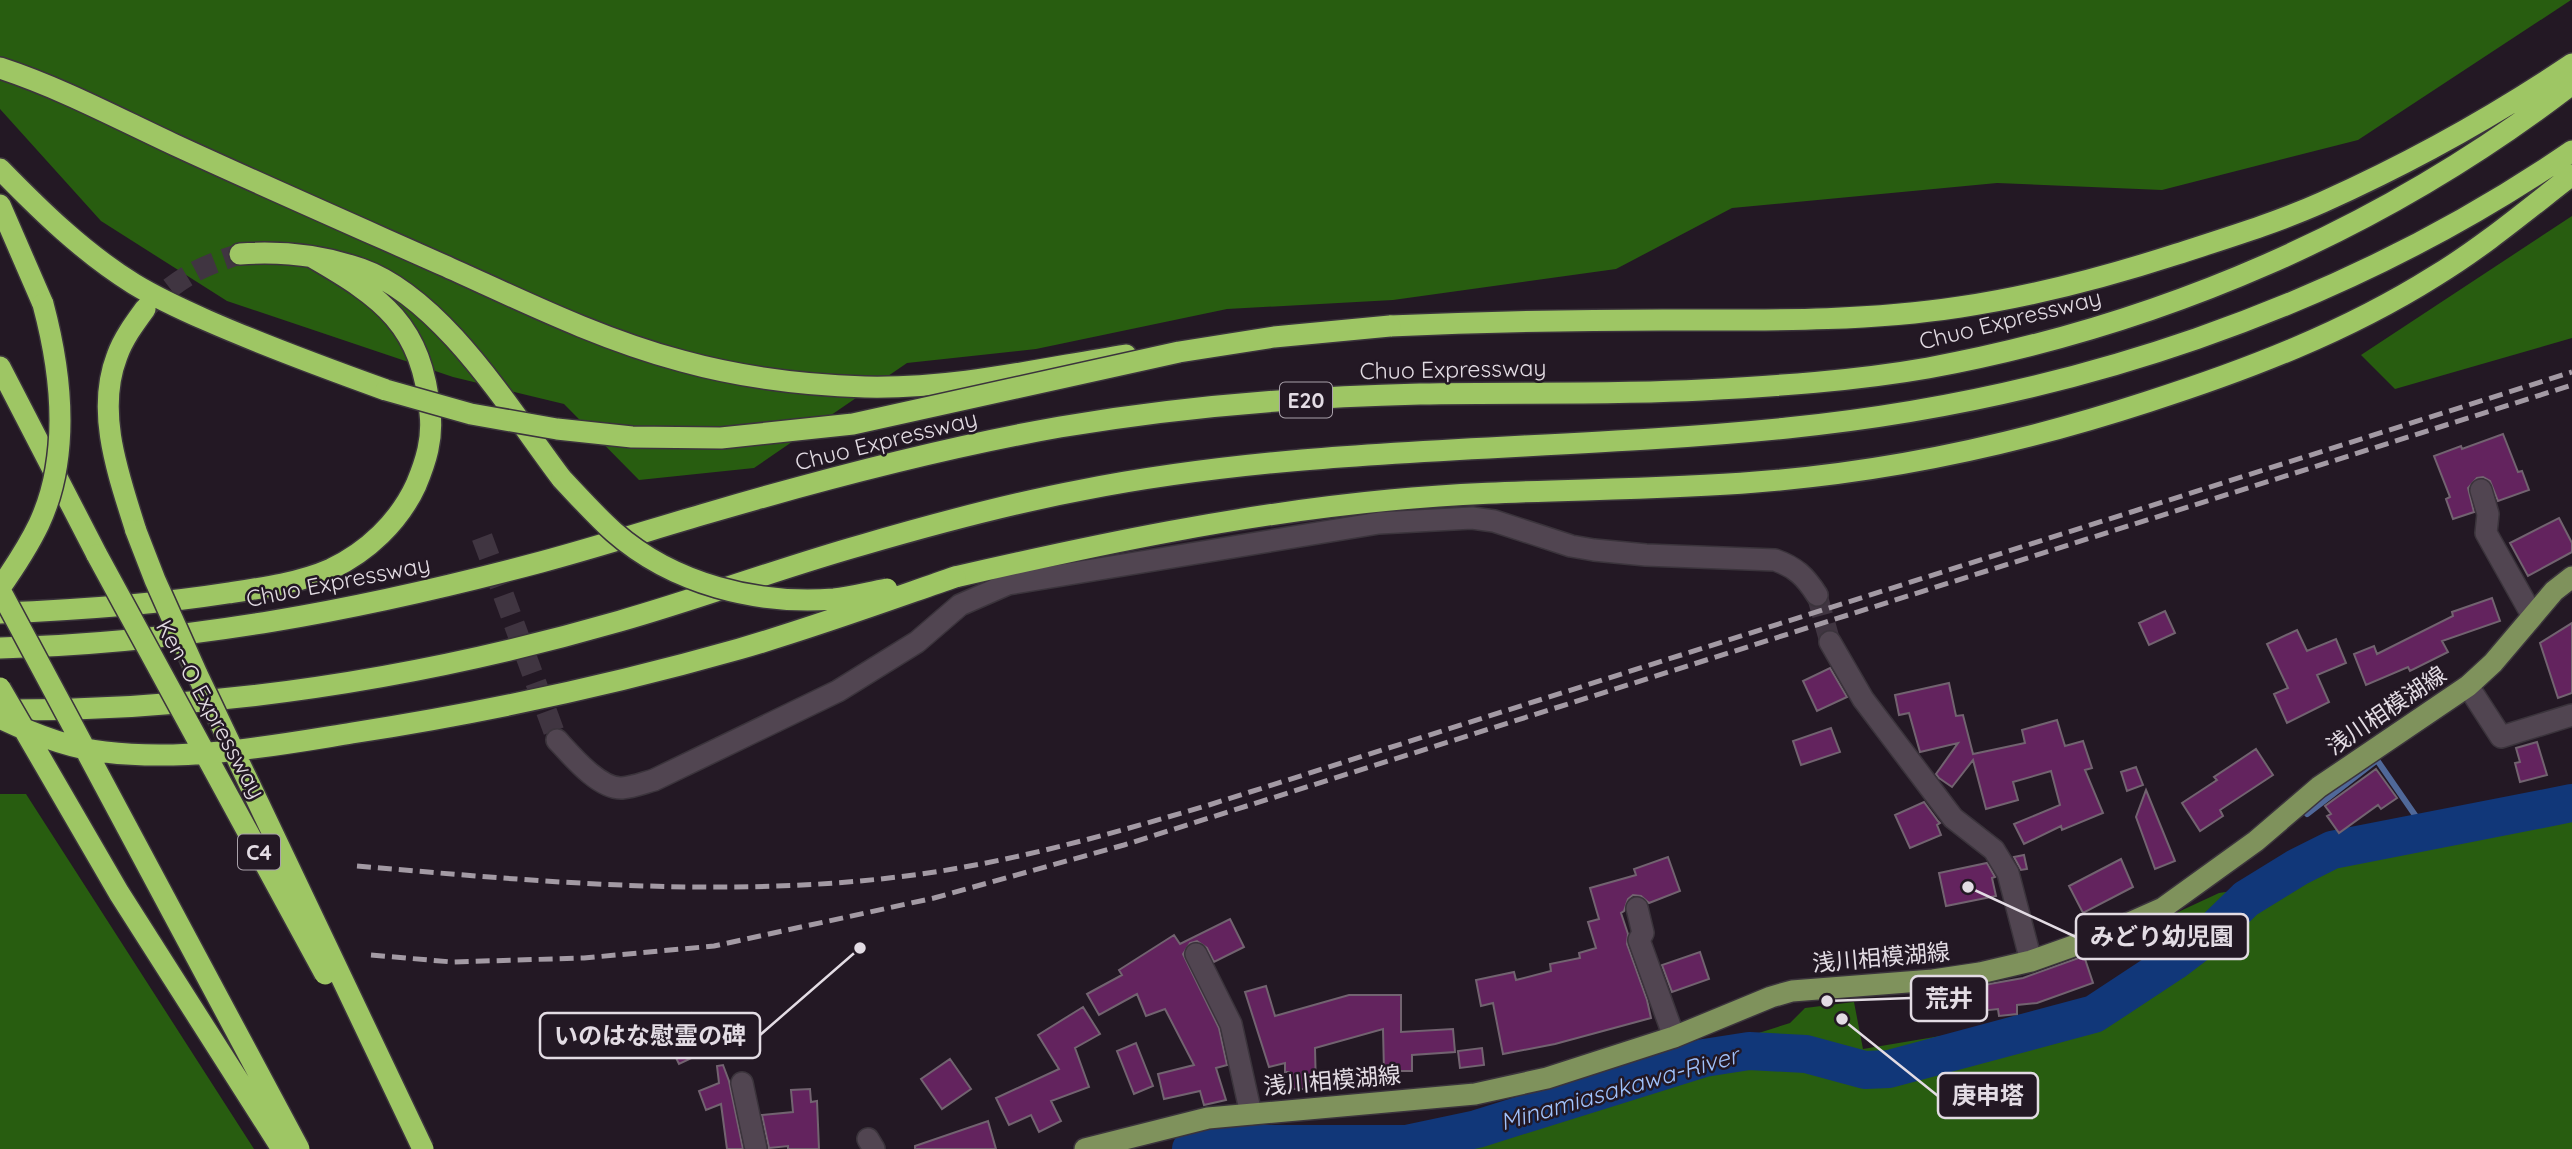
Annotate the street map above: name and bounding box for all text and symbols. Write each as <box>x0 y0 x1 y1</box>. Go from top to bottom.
street label: Chuo Expressway <box>1916 282 2104 356</box>
street label: Chuo Expressway <box>1359 353 1547 385</box>
road number: E20 <box>1280 382 1332 418</box>
street label: Chuo Expressway <box>792 403 980 477</box>
street label: Chuo Expressway <box>244 549 432 613</box>
street label: Ken-O Expressway <box>150 615 272 803</box>
street label: 浅川相模湖線 <box>2321 659 2451 761</box>
road number: C4 <box>238 834 280 870</box>
callout: みどり幼児園 <box>2076 914 2248 959</box>
text: みどり幼児園 <box>2090 921 2234 951</box>
street label: 浅川相模湖線 <box>1811 937 1951 977</box>
callout: 荒井 <box>1911 976 1987 1021</box>
text: 荒井 <box>1925 983 1973 1013</box>
callout: いのはな慰霊の碑 <box>540 1013 760 1058</box>
text: いのはな慰霊の碑 <box>554 1020 746 1050</box>
water label: Minamiasakawa-River <box>1496 1039 1744 1136</box>
street label: 浅川相模湖線 <box>1262 1060 1402 1100</box>
callout: 庚申塔 <box>1938 1073 2038 1118</box>
text: 庚申塔 <box>1952 1080 2024 1110</box>

